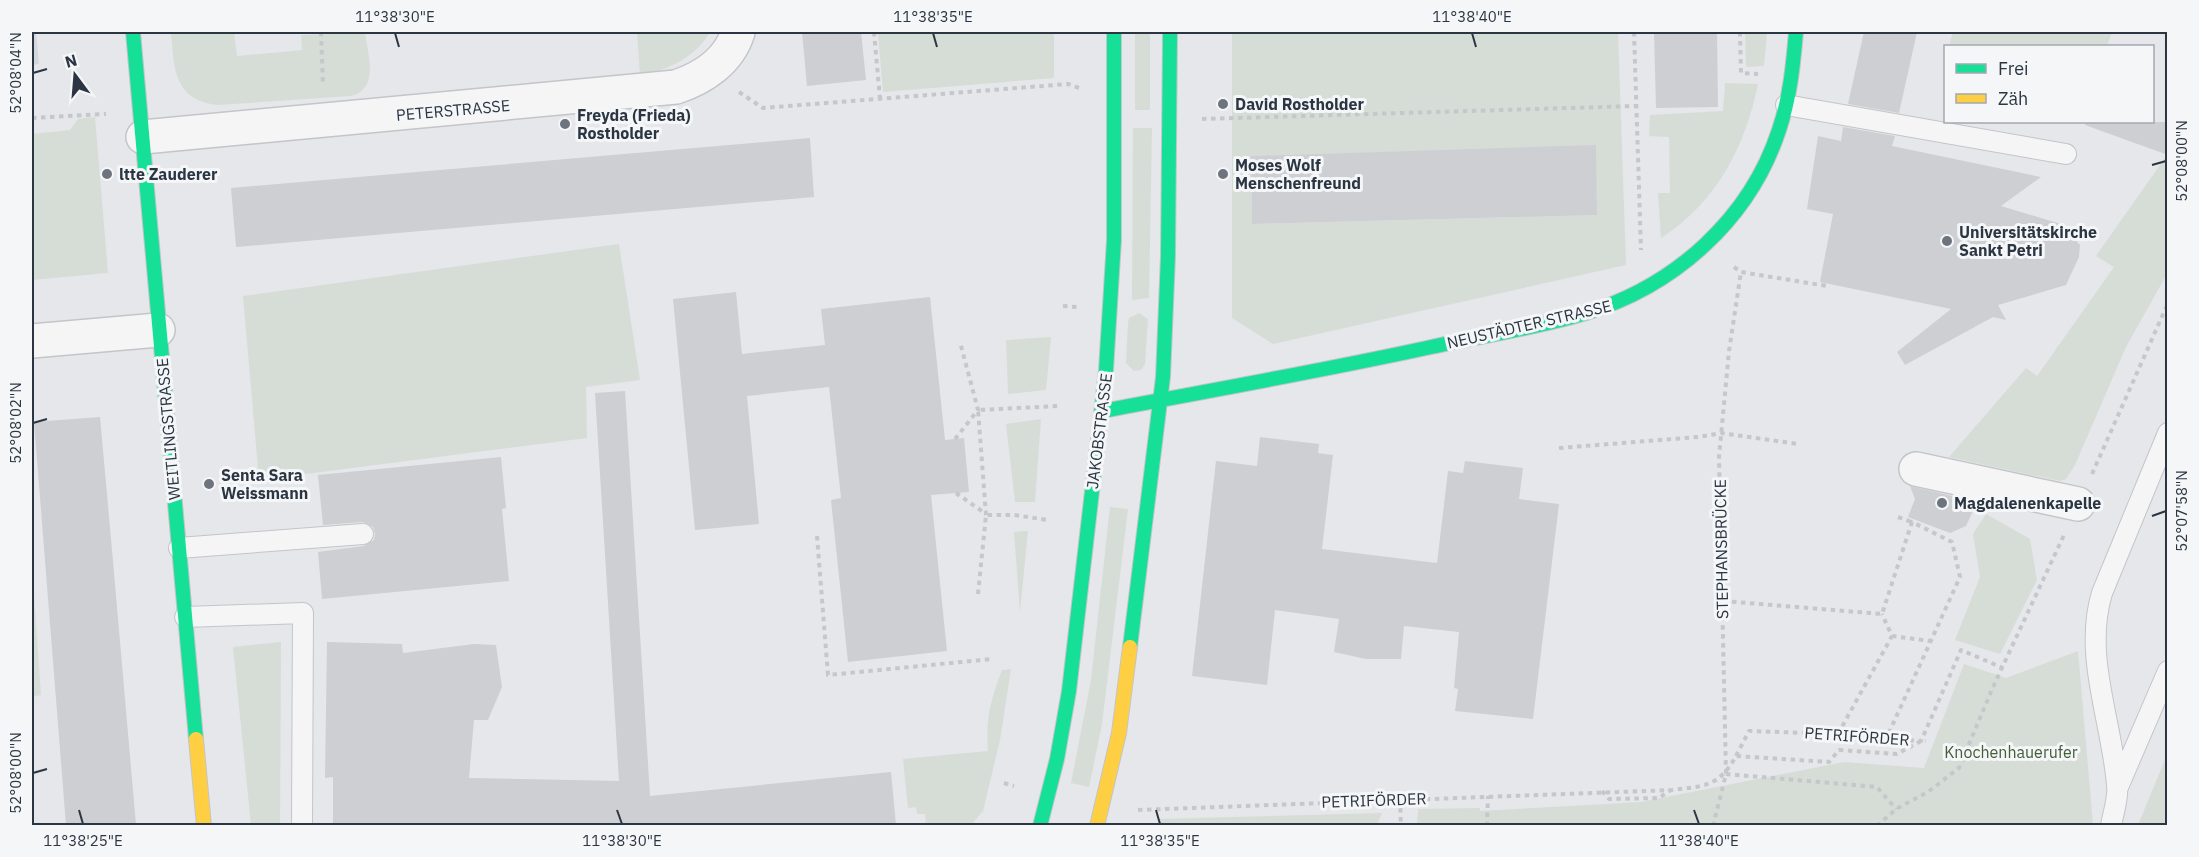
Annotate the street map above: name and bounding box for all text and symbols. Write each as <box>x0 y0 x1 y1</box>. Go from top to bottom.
text: 11°38'30"E <box>355 7 435 26</box>
text: 11°38'35"E <box>893 7 973 26</box>
text: 11°38'40"E <box>1432 7 1512 26</box>
text: 52°08'04"N <box>6 32 25 114</box>
north arrow <box>45 45 105 105</box>
legend <box>1944 45 2154 123</box>
text: N <box>63 49 79 72</box>
text: Frei <box>1998 57 2029 80</box>
text: Zäh <box>1998 87 2028 110</box>
place label: David Rostholder <box>1235 94 1365 114</box>
street label: PETERSTRASSE <box>395 95 511 125</box>
marker: David Rostholder <box>1216 97 1230 111</box>
place label: Freyda (Frieda) Rostholder <box>577 105 691 143</box>
marker: Freyda (Frieda) Rostholder <box>558 117 572 131</box>
text: 52°08'00"N <box>2172 120 2191 202</box>
place label: Moses Wolf Menschenfreund <box>1235 155 1361 193</box>
place label: ltte Zauderer <box>119 164 218 184</box>
marker: ltte Zauderer <box>100 167 114 181</box>
marker: Moses Wolf Menschenfreund <box>1216 167 1230 181</box>
place label: Universitätskirche Sankt Petri <box>1959 222 2097 260</box>
marker: Universitätskirche Sankt Petri <box>1940 234 1954 248</box>
street label: NEUSTÄDTER STRASSE <box>1445 295 1613 353</box>
street label: WEITLINGSTRASSE <box>152 357 184 501</box>
street label: JAKOBSTRASSE <box>1082 372 1116 490</box>
text: 52°08'02"N <box>6 382 25 464</box>
place label: Senta Sara Weissmann <box>221 465 308 503</box>
text: 52°07'58"N <box>2172 470 2191 552</box>
marker: Senta Sara Weissmann <box>202 477 216 491</box>
street label: STEPHANSBRÜCKE <box>1710 479 1732 619</box>
place label: Magdalenenkapelle <box>1954 493 2101 513</box>
marker: Magdalenenkapelle <box>1935 496 1949 510</box>
street label: PETRIFÖRDER <box>1804 722 1910 750</box>
text: 52°08'00"N <box>6 732 25 814</box>
park label: Knochenhauerufer <box>1944 742 2078 762</box>
street label: PETRIFÖRDER <box>1321 788 1427 812</box>
text: 11°38'25"E <box>43 831 123 850</box>
text: 11°38'30"E <box>582 831 662 850</box>
text: 11°38'35"E <box>1120 831 1200 850</box>
text: 11°38'40"E <box>1659 831 1739 850</box>

